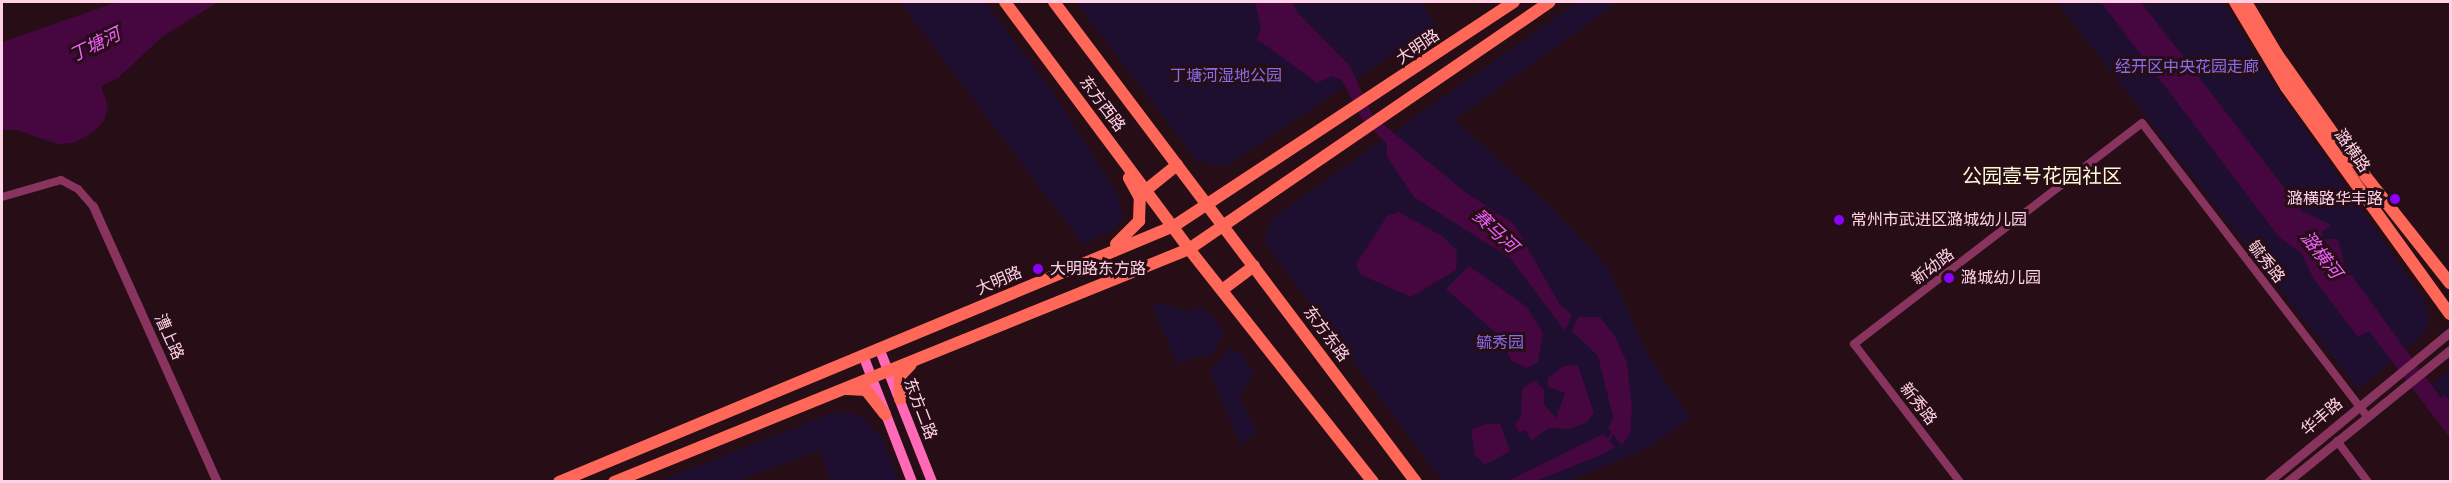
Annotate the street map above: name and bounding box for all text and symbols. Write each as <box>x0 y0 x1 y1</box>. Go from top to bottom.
water label: 丁塘河 <box>66 23 124 67</box>
street label: 大明路 <box>1393 26 1443 68</box>
park label: 经开区中央花园走廊 <box>2115 57 2259 77</box>
park label: 丁塘河湿地公园 <box>1170 66 1282 86</box>
street label: 东方西路 <box>1075 73 1129 135</box>
street label: 潞横路 <box>2330 126 2374 176</box>
district label: 公园壹号花园社区 <box>1962 165 2122 189</box>
place label: 潞横路华丰路 <box>2287 189 2383 209</box>
marker: 潞横路华丰路 <box>2388 192 2402 206</box>
water label: 赛马河 <box>1468 205 1522 257</box>
place label: 常州市武进区潞城幼儿园 <box>1851 210 2027 230</box>
marker: 常州市武进区潞城幼儿园 <box>1832 213 1846 227</box>
water label: 潞横河 <box>2296 227 2346 283</box>
street label: 毓秀路 <box>2244 237 2288 287</box>
street label: 新幼路 <box>1908 245 1958 289</box>
place label: 大明路东方路 <box>1050 259 1146 279</box>
marker: 大明路东方路 <box>1031 262 1045 276</box>
street label: 大明路 <box>973 263 1025 299</box>
place label: 潞城幼儿园 <box>1961 268 2041 288</box>
marker: 潞城幼儿园 <box>1942 271 1956 285</box>
street label: 东方东路 <box>1299 303 1353 365</box>
street label: 漕上路 <box>150 311 188 363</box>
park label: 毓秀园 <box>1476 333 1524 353</box>
street label: 东方二路 <box>900 376 940 442</box>
street label: 新秀路 <box>1896 379 1940 429</box>
street label: 华丰路 <box>2297 394 2347 440</box>

